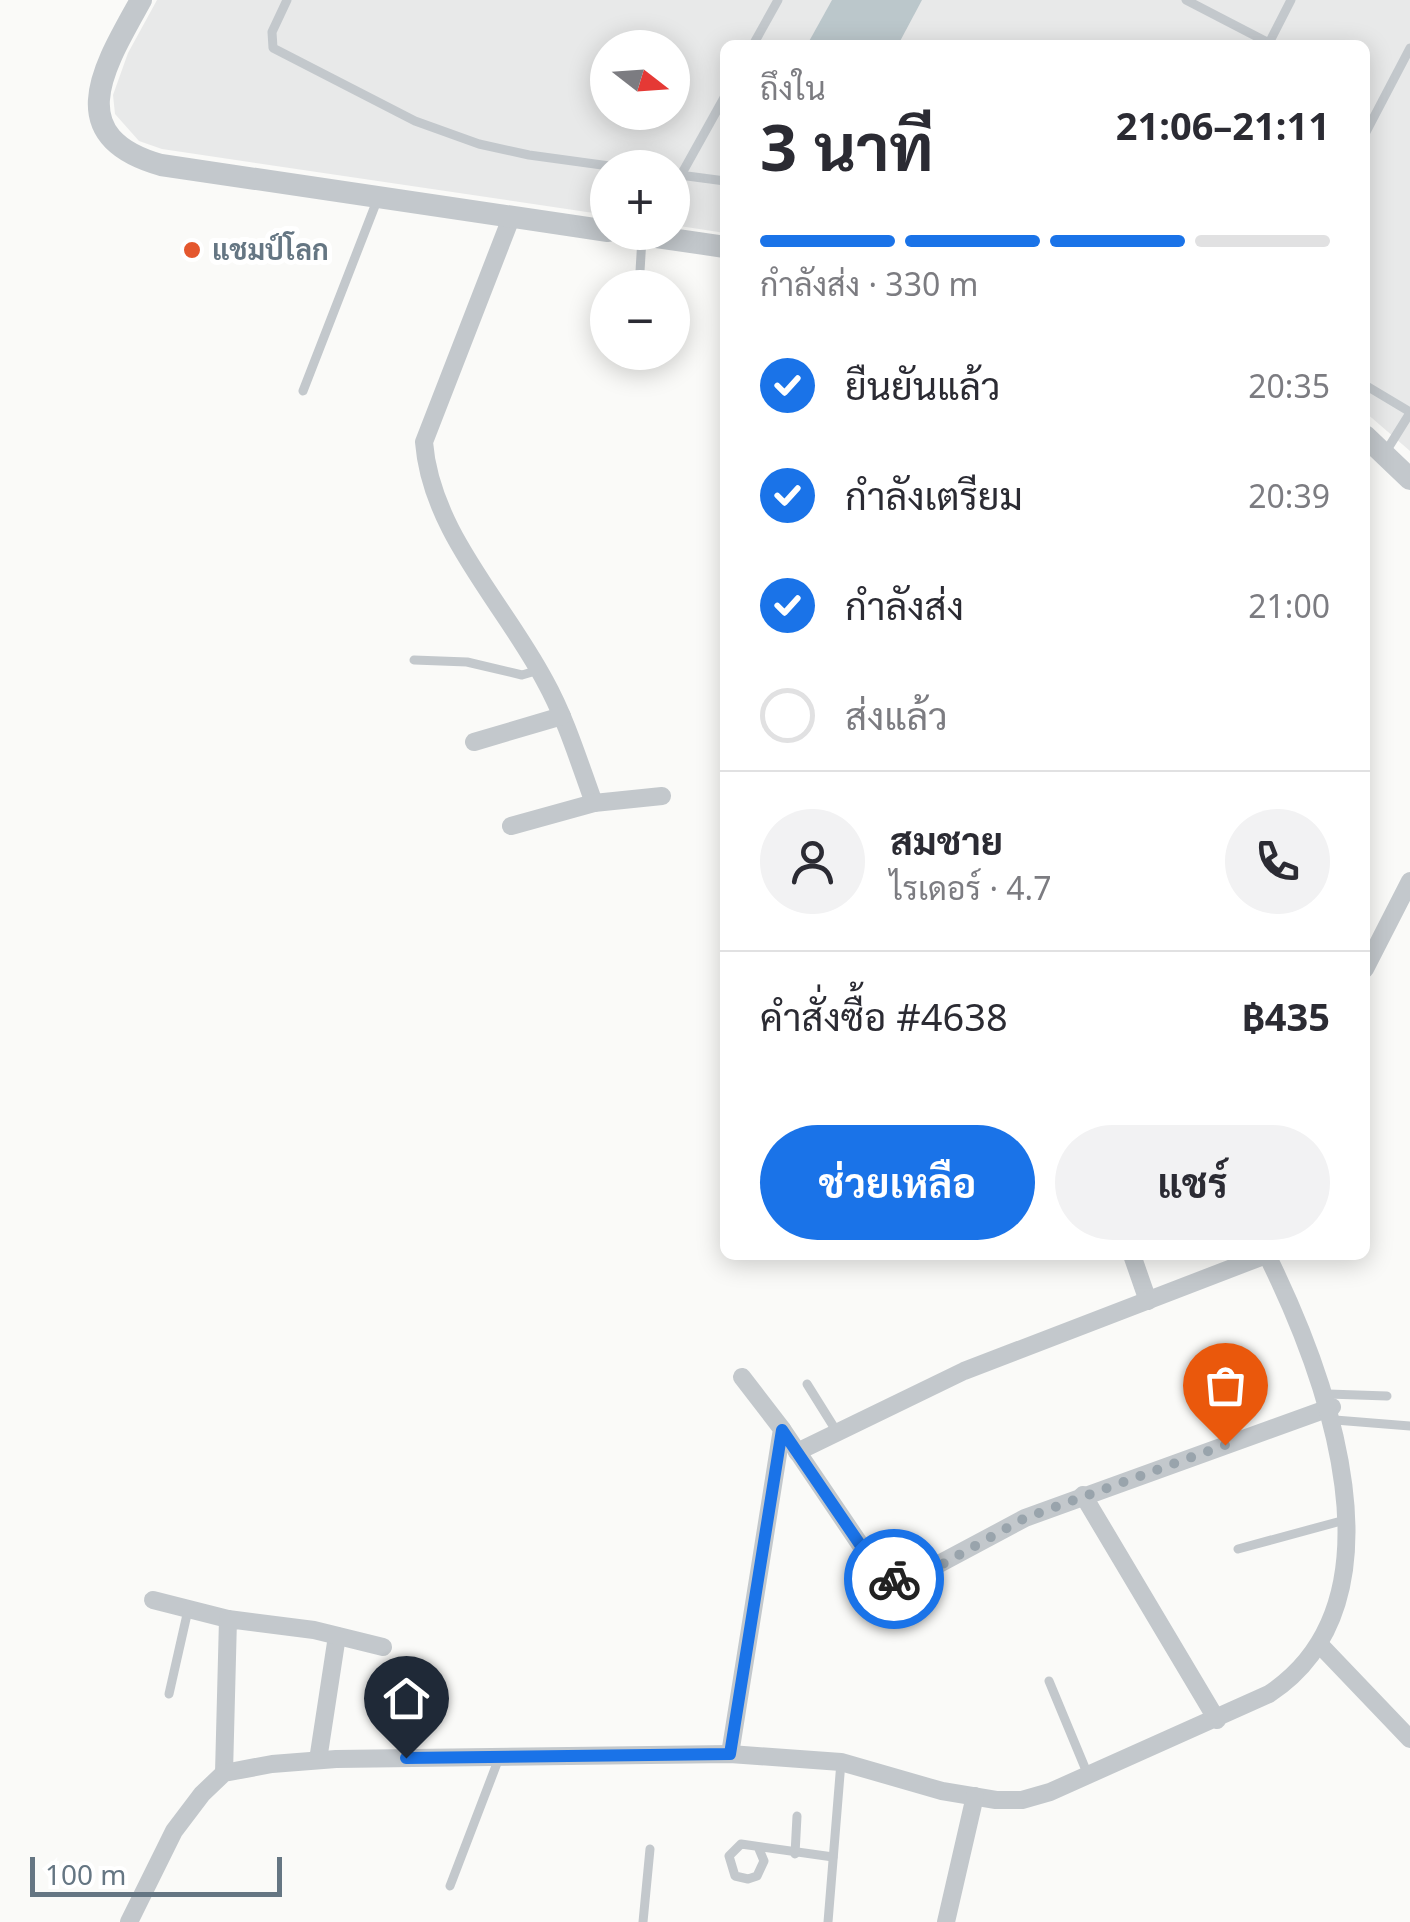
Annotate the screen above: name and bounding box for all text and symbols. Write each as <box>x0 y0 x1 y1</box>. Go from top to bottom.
north arrow <box>590 30 690 130</box>
map controls <box>590 30 690 370</box>
text: ถึงใน <box>760 66 826 109</box>
text: 21:06–21:11 <box>1116 99 1330 151</box>
text: 3 นาที <box>760 102 934 190</box>
button: + <box>590 150 690 250</box>
place label: แชมป์โลก <box>212 230 329 268</box>
marker: แชมป์โลก <box>181 239 203 261</box>
text: กำลังส่ง · 330 m <box>760 262 979 305</box>
button: − <box>590 270 690 370</box>
icon: check <box>760 358 815 413</box>
text: ยืนยันแล้ว <box>845 359 1000 411</box>
text: 20:35 <box>1248 364 1330 407</box>
icon: check <box>760 468 815 523</box>
text: กำลังเตรียม <box>845 469 1023 521</box>
text: 20:39 <box>1248 474 1330 517</box>
icon: check <box>760 578 815 633</box>
text: กำลังส่ง <box>845 579 964 631</box>
text: 21:00 <box>1248 584 1330 627</box>
text: ส่งแล้ว <box>845 689 948 741</box>
button: person <box>760 809 865 914</box>
button: phone <box>1225 809 1330 914</box>
text: สมชาย <box>890 814 1003 866</box>
text: ไรเดอร์ · 4.7 <box>890 866 1052 909</box>
text: คำสั่งซื้อ #4638 <box>760 990 1008 1042</box>
text: ฿435 <box>1242 990 1330 1042</box>
button: ช่วยเหลือ <box>760 1125 1035 1240</box>
button: แชร์ <box>1055 1125 1330 1240</box>
pin <box>1183 1343 1268 1446</box>
icon: bag <box>1198 1358 1253 1413</box>
courier <box>844 1529 944 1629</box>
icon: bike <box>867 1552 922 1607</box>
pin <box>364 1656 449 1759</box>
icon: home <box>379 1671 434 1726</box>
scale bar <box>30 1852 282 1896</box>
text: 100 m <box>45 1855 127 1893</box>

